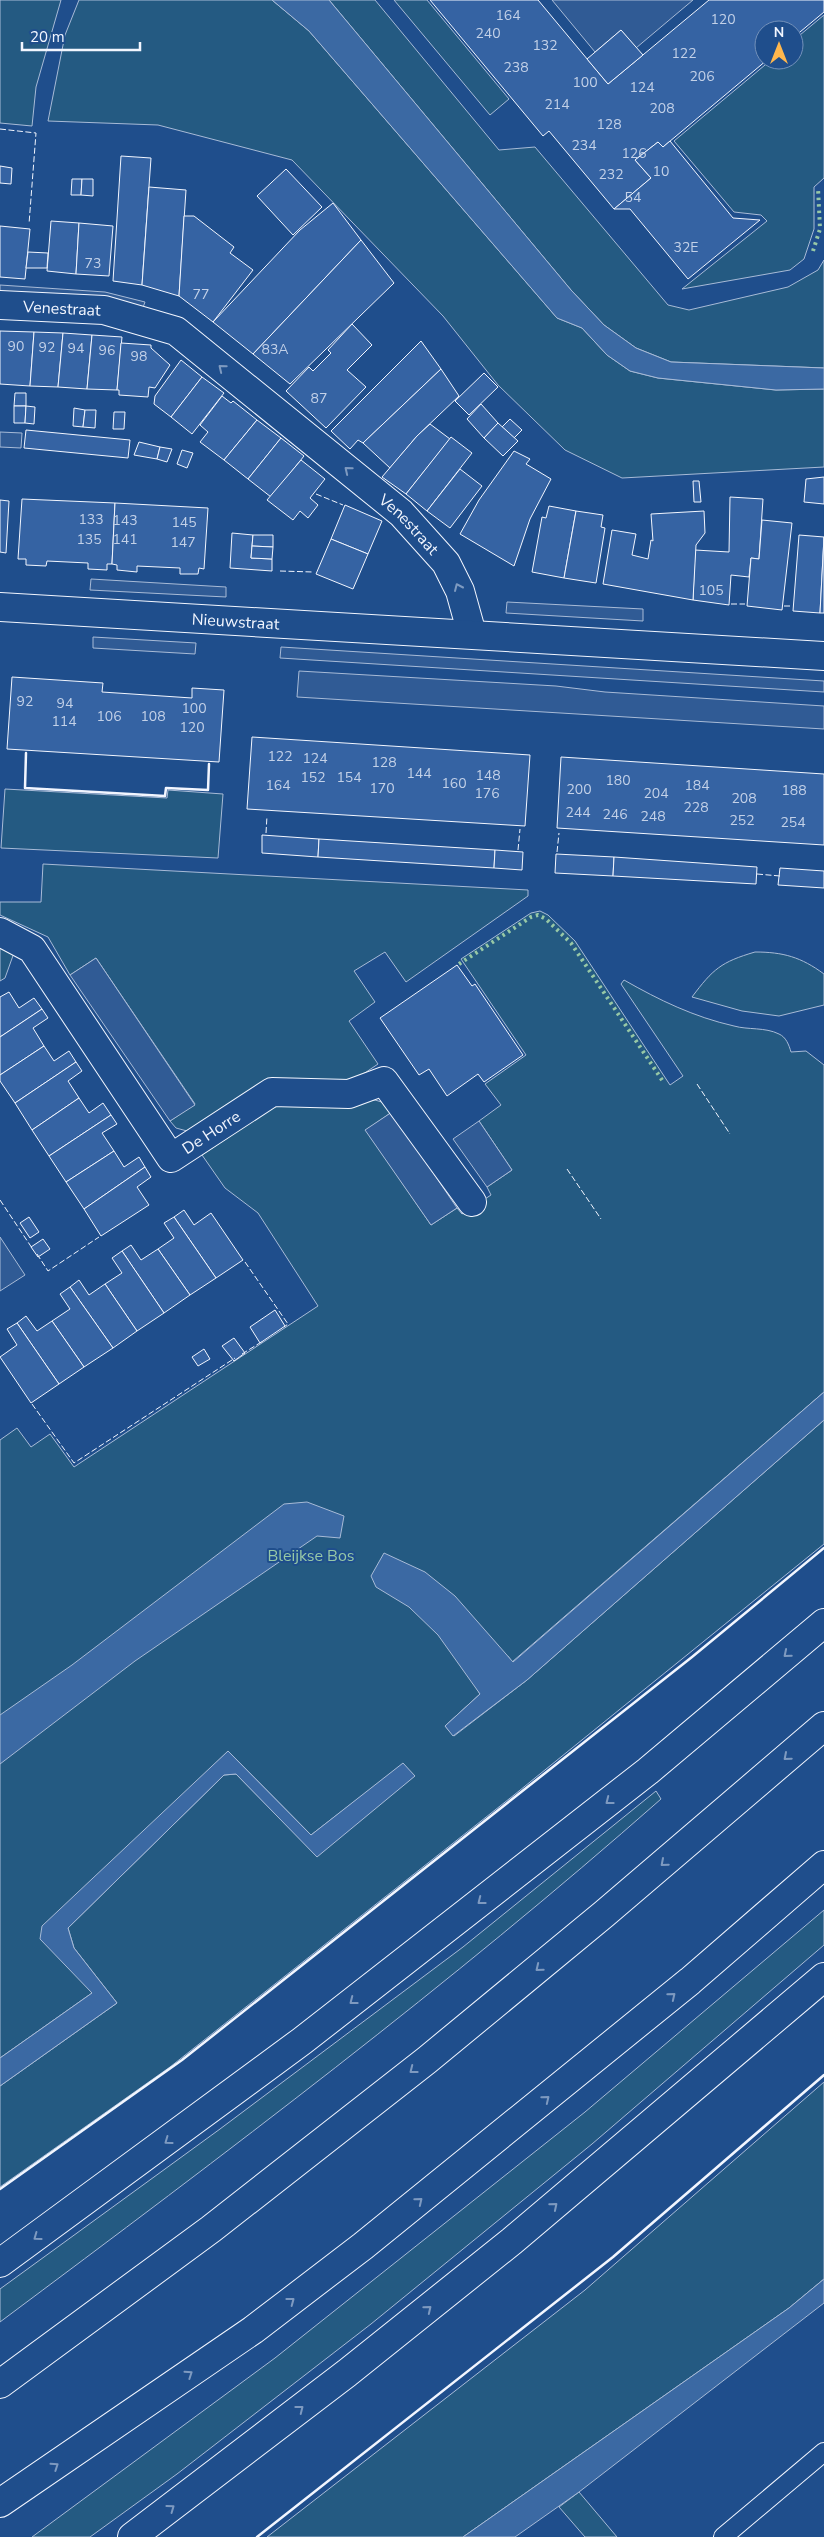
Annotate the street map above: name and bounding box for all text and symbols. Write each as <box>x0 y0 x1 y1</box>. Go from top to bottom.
house number: 164 <box>495 6 521 25</box>
house number: 120 <box>710 10 736 29</box>
scale bar <box>22 20 140 52</box>
north arrow <box>754 20 804 70</box>
text: N <box>774 23 784 42</box>
house number: 240 <box>475 24 501 43</box>
text: 20 m <box>30 27 65 47</box>
house number: 132 <box>532 36 558 55</box>
house number: 122 <box>671 44 697 63</box>
house number: 238 <box>503 58 529 77</box>
house number: 206 <box>689 67 715 86</box>
house number: 100 <box>572 73 598 92</box>
house number: 124 <box>629 78 655 97</box>
house number: 214 <box>544 95 570 114</box>
house number: 208 <box>649 99 675 118</box>
house number: 128 <box>596 115 622 134</box>
house number: 234 <box>571 136 597 155</box>
house number: 126 <box>621 144 647 163</box>
house number: 10 <box>653 162 669 181</box>
house number: 232 <box>598 165 624 184</box>
house number: 54 <box>625 188 641 207</box>
house number: 32E <box>674 238 698 257</box>
house number: 73 <box>85 254 101 273</box>
house number: 77 <box>193 285 209 304</box>
street label: Venestraat <box>22 296 102 322</box>
house number: 90 <box>8 337 24 356</box>
house number: 92 <box>39 338 55 357</box>
house number: 94 <box>68 339 84 358</box>
house number: 83A <box>261 340 289 359</box>
house number: 96 <box>99 341 115 360</box>
house number: 98 <box>131 347 147 366</box>
one-way arrow <box>218 364 227 373</box>
house number: 87 <box>311 389 327 408</box>
one-way arrow <box>345 467 354 475</box>
street label: Venestraat <box>373 489 444 560</box>
house number: 133 <box>78 510 104 529</box>
house number: 143 <box>112 511 138 530</box>
house number: 145 <box>171 513 197 532</box>
house number: 135 <box>76 530 102 549</box>
house number: 141 <box>112 530 138 549</box>
house number: 147 <box>170 533 196 552</box>
house number: 105 <box>698 581 724 600</box>
one-way arrow <box>453 583 464 592</box>
street label: Nieuwstraat <box>191 608 280 636</box>
house number: 92 <box>17 692 33 711</box>
house number: 94 <box>57 694 73 713</box>
house number: 100 <box>181 699 207 718</box>
house number: 106 <box>96 707 122 726</box>
house number: 108 <box>140 707 166 726</box>
house number: 114 <box>51 712 77 731</box>
house number: 120 <box>179 718 205 737</box>
house number: 122 <box>267 747 293 766</box>
house number: 124 <box>302 749 328 768</box>
house number: 128 <box>371 753 397 772</box>
house number: 144 <box>406 764 432 783</box>
house number: 148 <box>475 766 501 785</box>
house number: 152 <box>300 768 326 787</box>
house number: 154 <box>336 768 362 787</box>
house number: 180 <box>605 771 631 790</box>
house number: 160 <box>441 774 467 793</box>
house number: 164 <box>265 776 291 795</box>
house number: 184 <box>684 776 710 795</box>
house number: 170 <box>369 779 395 798</box>
house number: 200 <box>566 780 592 799</box>
house number: 188 <box>781 781 807 800</box>
house number: 176 <box>474 784 500 803</box>
house number: 204 <box>643 784 669 803</box>
house number: 208 <box>731 789 757 808</box>
house number: 228 <box>683 798 709 817</box>
house number: 244 <box>565 803 591 822</box>
house number: 246 <box>602 805 628 824</box>
house number: 248 <box>640 807 666 826</box>
house number: 252 <box>729 811 755 830</box>
house number: 254 <box>780 813 806 832</box>
street label: De Horre <box>178 1106 245 1160</box>
park label: Bleijkse Bos <box>267 1545 355 1567</box>
one-way arrow <box>783 1649 792 1658</box>
one-way arrow <box>784 1752 793 1760</box>
one-way arrow <box>606 1795 615 1803</box>
one-way arrow <box>660 1858 669 1867</box>
one-way arrow <box>478 1895 487 1903</box>
one-way arrow <box>536 1962 545 1970</box>
one-way arrow <box>666 1992 675 2001</box>
one-way arrow <box>349 1995 359 2004</box>
one-way arrow <box>410 2065 419 2073</box>
one-way arrow <box>540 2096 549 2104</box>
one-way arrow <box>164 2135 174 2144</box>
one-way arrow <box>413 2198 422 2206</box>
one-way arrow <box>548 2203 557 2212</box>
one-way arrow <box>33 2231 43 2240</box>
one-way arrow <box>285 2298 294 2306</box>
one-way arrow <box>422 2305 431 2314</box>
one-way arrow <box>184 2371 193 2380</box>
one-way arrow <box>294 2407 303 2415</box>
one-way arrow <box>50 2462 59 2472</box>
one-way arrow <box>165 2505 175 2514</box>

